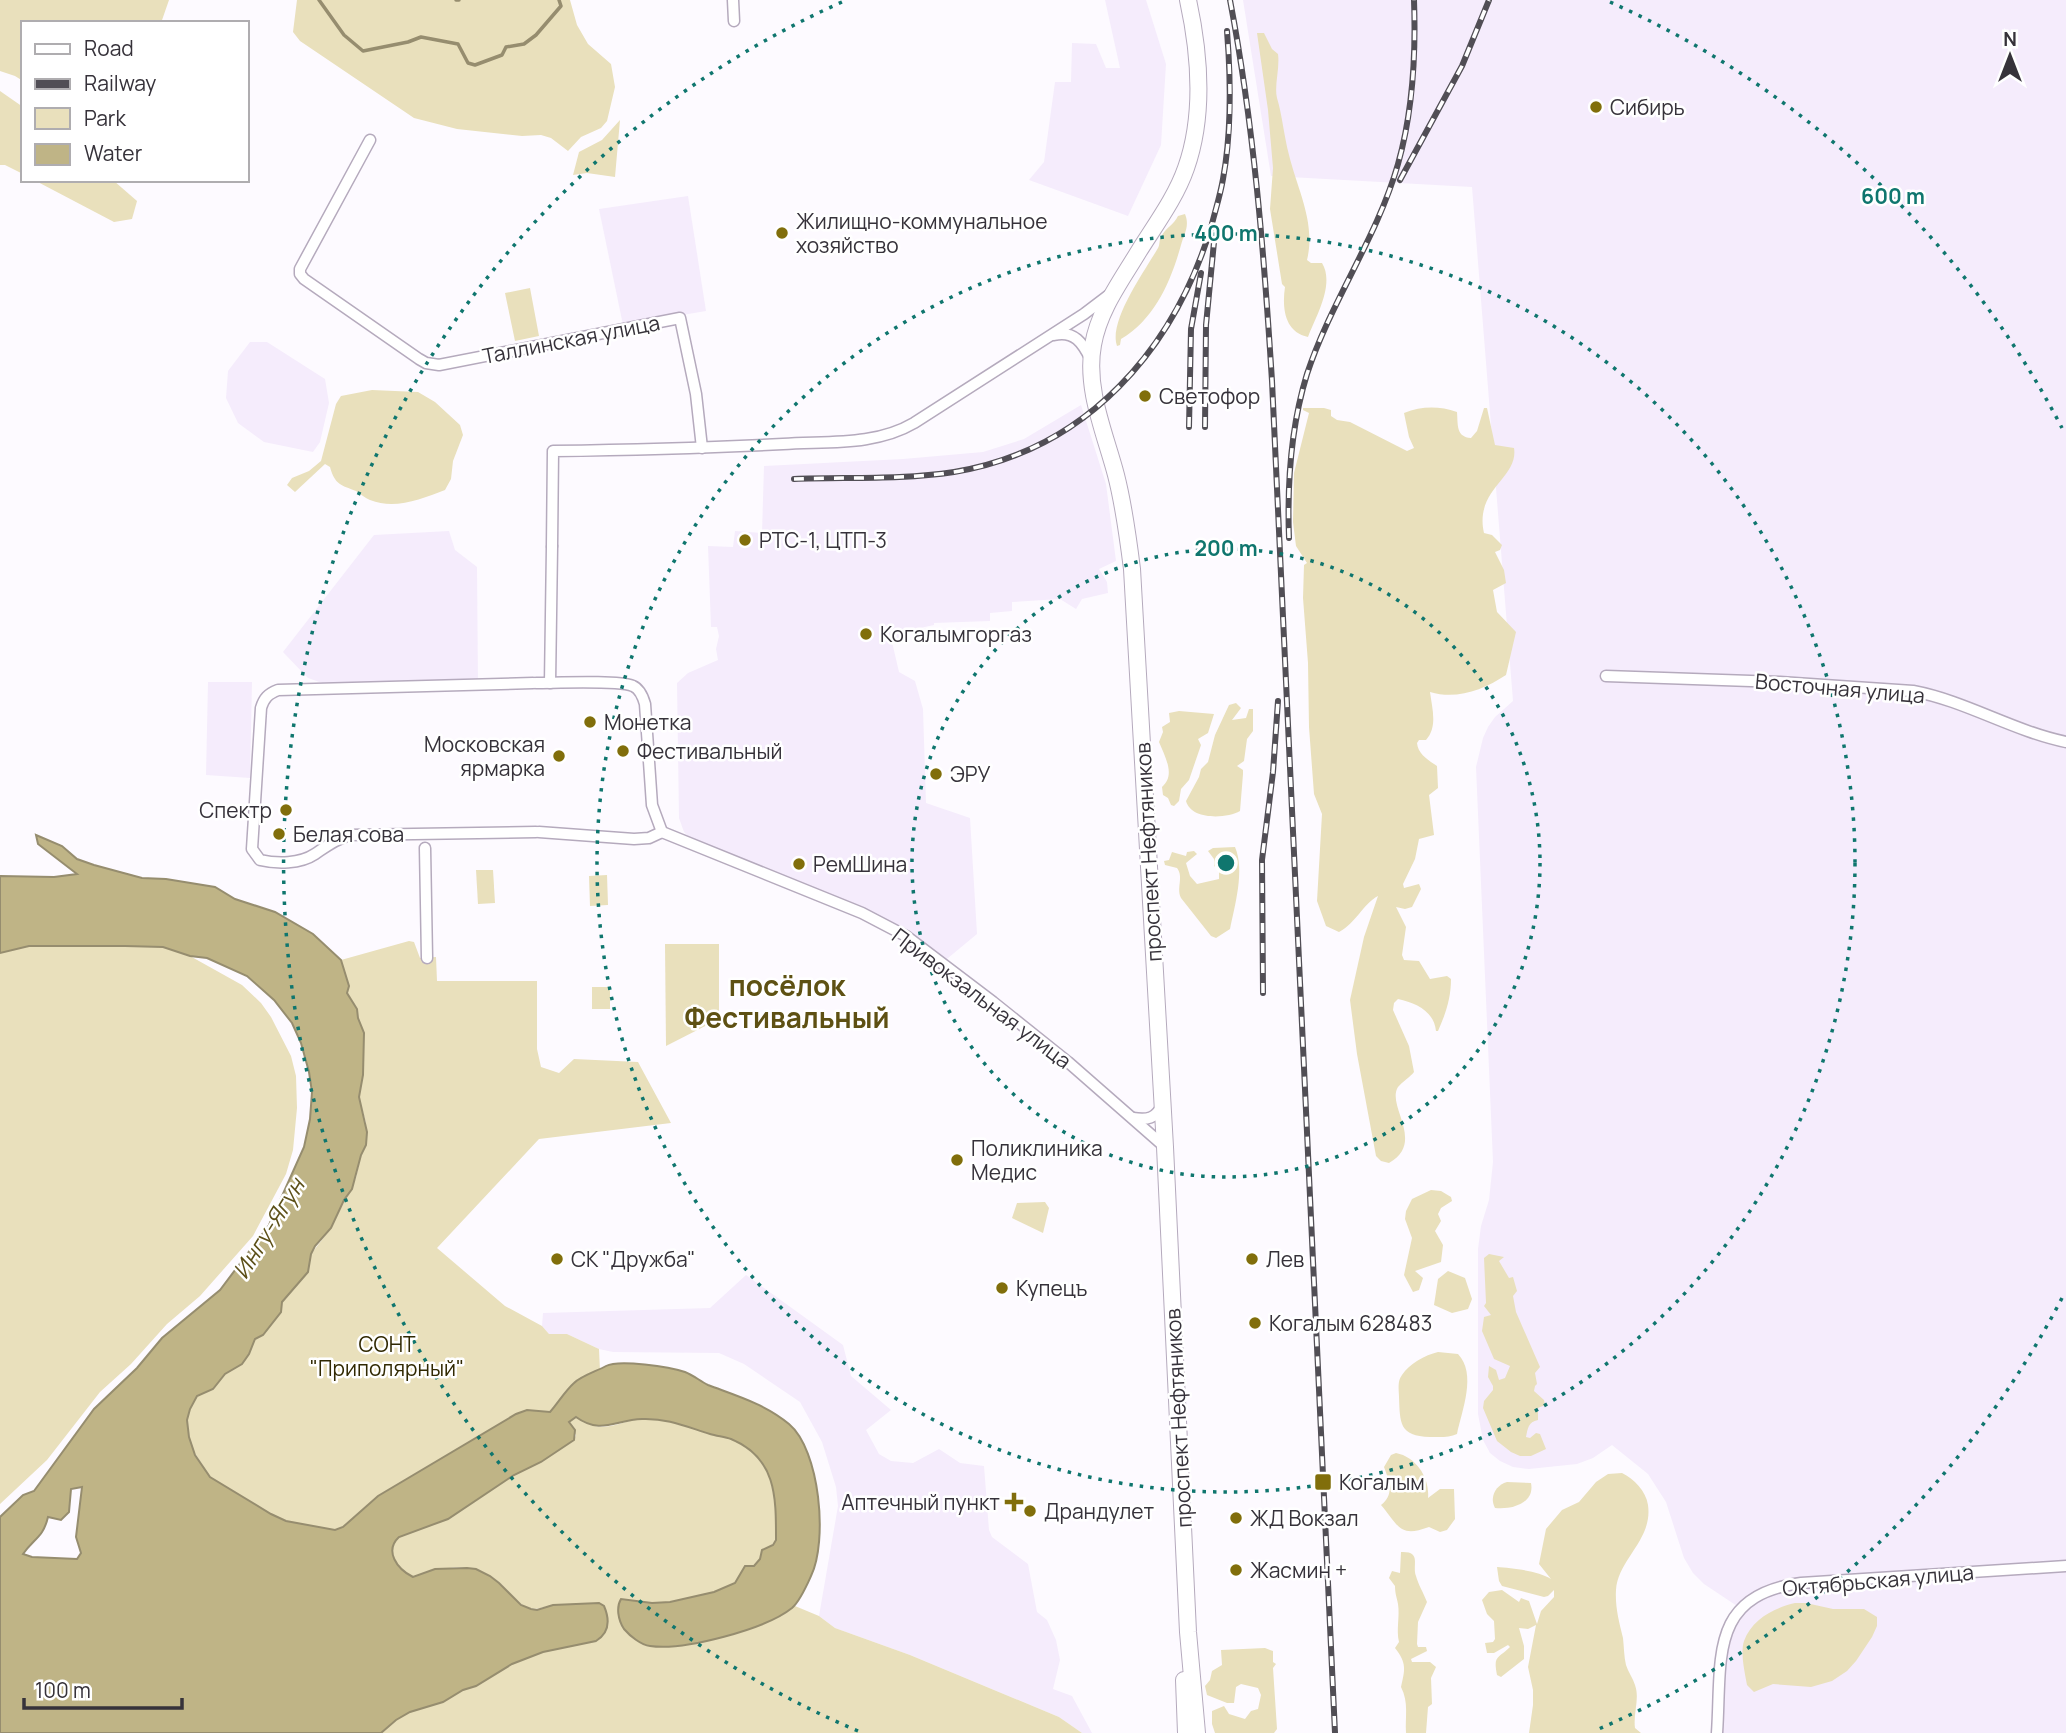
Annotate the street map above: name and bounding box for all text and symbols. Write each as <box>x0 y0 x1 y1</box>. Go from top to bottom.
legend <box>21 21 248 182</box>
north arrow <box>1975 21 2045 91</box>
text: N <box>2003 26 2017 52</box>
text: Road <box>84 34 134 62</box>
text: Railway <box>84 69 156 97</box>
place label: Сибирь <box>1610 93 1685 121</box>
marker: Сибирь <box>1588 99 1604 115</box>
text: Park <box>84 104 126 132</box>
text: Water <box>84 139 143 167</box>
text: 600 m <box>1861 182 1925 210</box>
place label: Жилищно-коммунальное хозяйство <box>796 207 1047 259</box>
text: 400 m <box>1194 219 1258 247</box>
marker: Жилищно-коммунальное хозяйство <box>774 225 790 241</box>
street label: Таллинская улица <box>480 308 662 370</box>
place label: Светофор <box>1159 382 1260 410</box>
marker: Светофор <box>1137 388 1153 404</box>
place label: РТС-1, ЦТП-3 <box>759 526 887 554</box>
marker: РТС-1, ЦТП-3 <box>737 532 753 548</box>
text: 200 m <box>1194 534 1258 562</box>
place label: Когалымгоргаз <box>880 620 1032 648</box>
marker: Когалымгоргаз <box>858 626 874 642</box>
street label: Восточная улица <box>1754 667 1926 709</box>
place label: Монетка <box>604 708 691 736</box>
marker: Монетка <box>582 714 598 730</box>
place label: Московская ярмарка <box>424 730 545 782</box>
place label: Фестивальный <box>637 737 782 765</box>
street label: проспект Нефтяников <box>1128 742 1168 962</box>
marker: Фестивальный <box>615 743 631 759</box>
marker: Московская ярмарка <box>551 748 567 764</box>
place label: ЭРУ <box>950 760 991 788</box>
marker: ЭРУ <box>928 766 944 782</box>
place label: Спектр <box>199 796 272 824</box>
marker: Спектр <box>278 802 294 818</box>
place label: Белая сова <box>293 820 404 848</box>
marker: Белая сова <box>271 826 287 842</box>
place label: РемШина <box>813 850 907 878</box>
centre of rings <box>1214 851 1238 875</box>
marker: РемШина <box>791 856 807 872</box>
street label: Привокзальная улица <box>887 921 1077 1075</box>
district label: посёлок Фестивальный <box>685 966 889 1036</box>
place label: Поликлиника Медис <box>971 1134 1103 1186</box>
marker: Поликлиника Медис <box>949 1152 965 1168</box>
water label: Ингу-Ягун <box>225 1170 313 1284</box>
place label: СК "Дружба" <box>571 1245 695 1273</box>
place label: Лев <box>1266 1245 1304 1273</box>
marker: СК "Дружба" <box>549 1251 565 1267</box>
marker: Лев <box>1244 1251 1260 1267</box>
place label: Купецъ <box>1016 1274 1088 1302</box>
marker: Купецъ <box>994 1280 1010 1296</box>
street label: проспект Нефтяников <box>1158 1308 1198 1528</box>
place label: Когалым 628483 <box>1269 1309 1432 1337</box>
marker: Когалым 628483 <box>1247 1315 1263 1331</box>
park label: СОНТ "Приполярный" <box>310 1330 464 1382</box>
place label: Когалым <box>1339 1468 1425 1496</box>
marker: Когалым <box>1313 1472 1333 1492</box>
place label: Аптечный пункт <box>841 1488 1000 1516</box>
marker: Аптечный пункт <box>1006 1494 1022 1510</box>
place label: Драндулет <box>1044 1497 1154 1525</box>
marker: Драндулет <box>1022 1503 1038 1519</box>
place label: ЖД Вокзал <box>1250 1504 1359 1532</box>
marker: ЖД Вокзал <box>1228 1510 1244 1526</box>
place label: Жасмин + <box>1250 1556 1347 1584</box>
street label: Октябрьская улица <box>1781 1558 1975 1602</box>
marker: Жасмин + <box>1228 1562 1244 1578</box>
scale bar <box>24 1666 182 1710</box>
text: 100 m <box>35 1676 91 1704</box>

